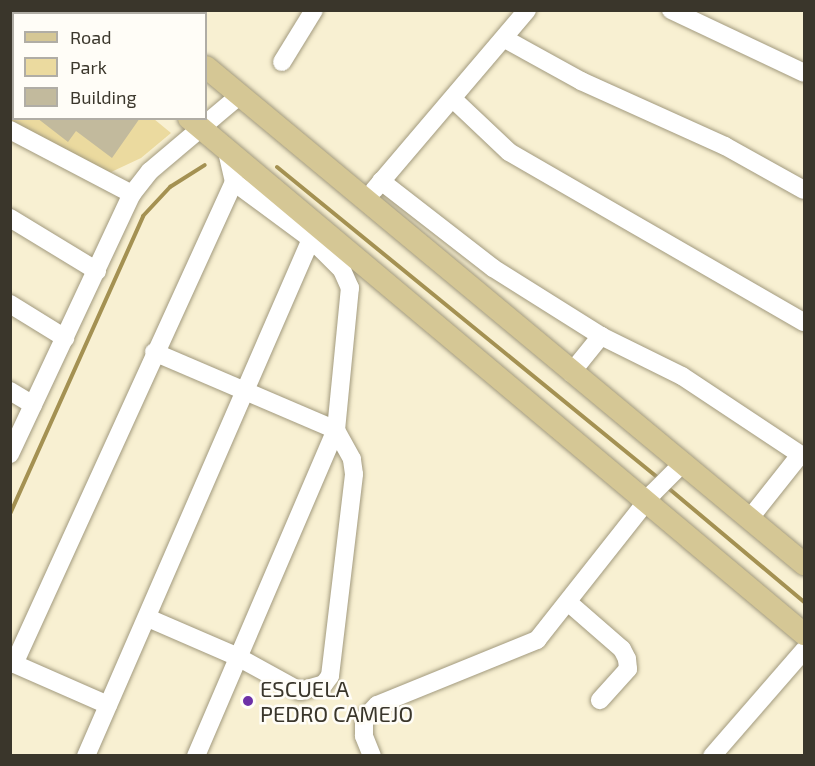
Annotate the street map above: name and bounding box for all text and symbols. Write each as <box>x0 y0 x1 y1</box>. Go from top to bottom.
legend <box>12 12 207 120</box>
text: Road <box>70 26 111 48</box>
text: Park <box>70 56 107 78</box>
text: Building <box>70 86 137 108</box>
place label: ESCUELA PEDRO CAMEJO <box>260 675 413 726</box>
marker: ESCUELA PEDRO CAMEJO <box>241 694 255 708</box>

